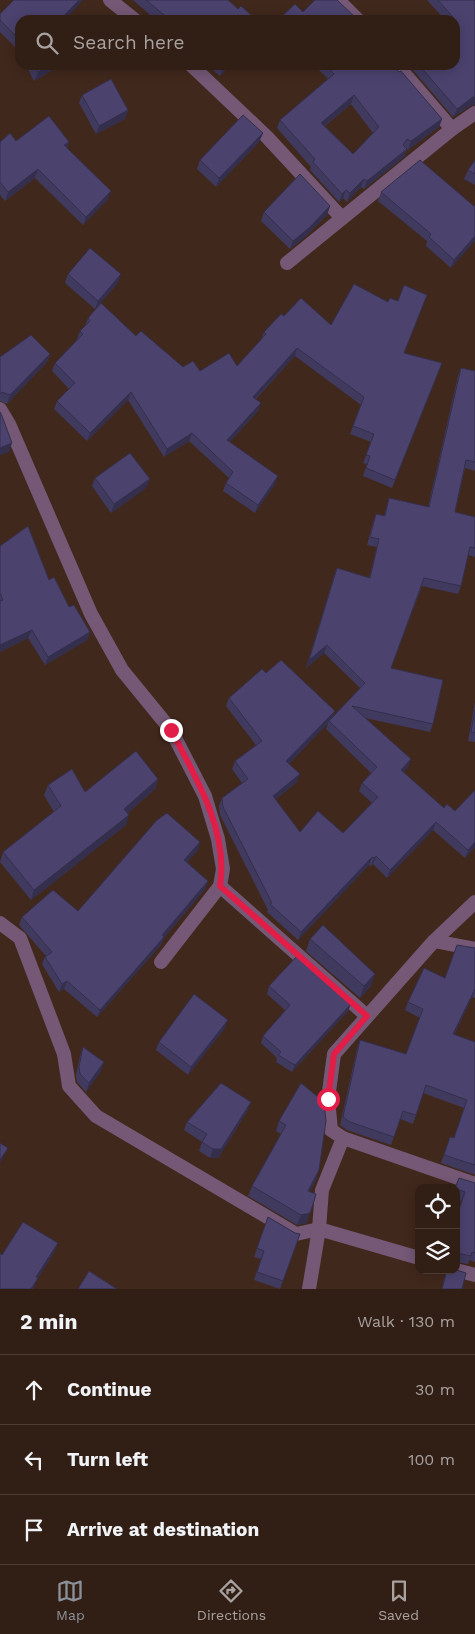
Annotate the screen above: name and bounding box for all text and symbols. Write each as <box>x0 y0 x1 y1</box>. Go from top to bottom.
search box <box>15 15 460 70</box>
icon: search <box>33 29 61 57</box>
text: Search here <box>73 31 184 54</box>
route end <box>160 719 183 742</box>
route start <box>317 1088 340 1111</box>
map controls <box>415 1184 460 1274</box>
button: locate <box>415 1184 460 1229</box>
button: layers <box>415 1229 460 1274</box>
text: 2 min <box>20 1309 77 1334</box>
text: Walk · 130 m <box>357 1312 455 1331</box>
icon: ahead <box>20 1376 48 1404</box>
text: Continue <box>67 1378 151 1401</box>
text: 30 m <box>415 1380 455 1399</box>
icon: left <box>20 1446 48 1474</box>
text: Turn left <box>67 1448 148 1471</box>
text: 100 m <box>408 1450 455 1469</box>
icon: arrive <box>20 1516 48 1544</box>
text: Arrive at destination <box>67 1518 259 1541</box>
tab: Map <box>56 1577 85 1623</box>
tab: Directions <box>197 1577 266 1623</box>
tab: Saved <box>378 1577 419 1623</box>

